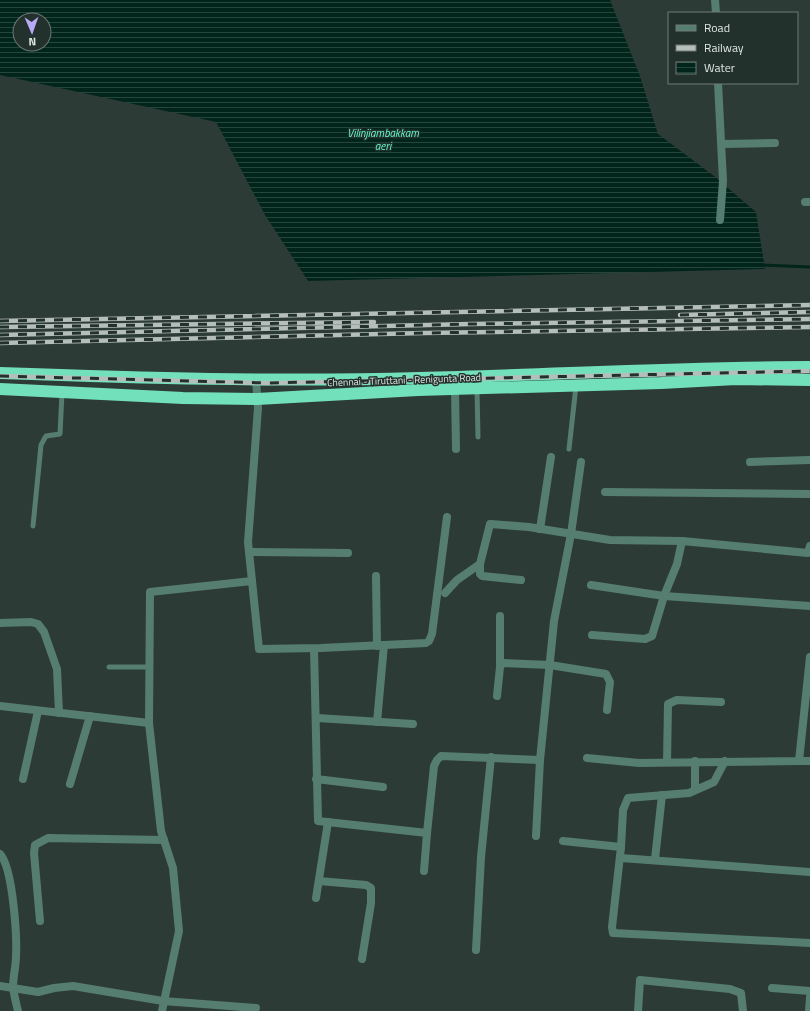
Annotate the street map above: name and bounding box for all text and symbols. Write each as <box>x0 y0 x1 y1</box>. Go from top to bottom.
north arrow <box>12 12 52 52</box>
legend <box>668 12 798 84</box>
text: Road <box>704 18 730 37</box>
text: N <box>28 34 36 50</box>
text: Railway <box>704 38 744 57</box>
text: Water <box>704 58 735 77</box>
water label: Vilinjiambakkam aeri <box>347 125 419 154</box>
street label: Chennai - Tiruttani - Renigunta Road <box>327 370 481 390</box>

